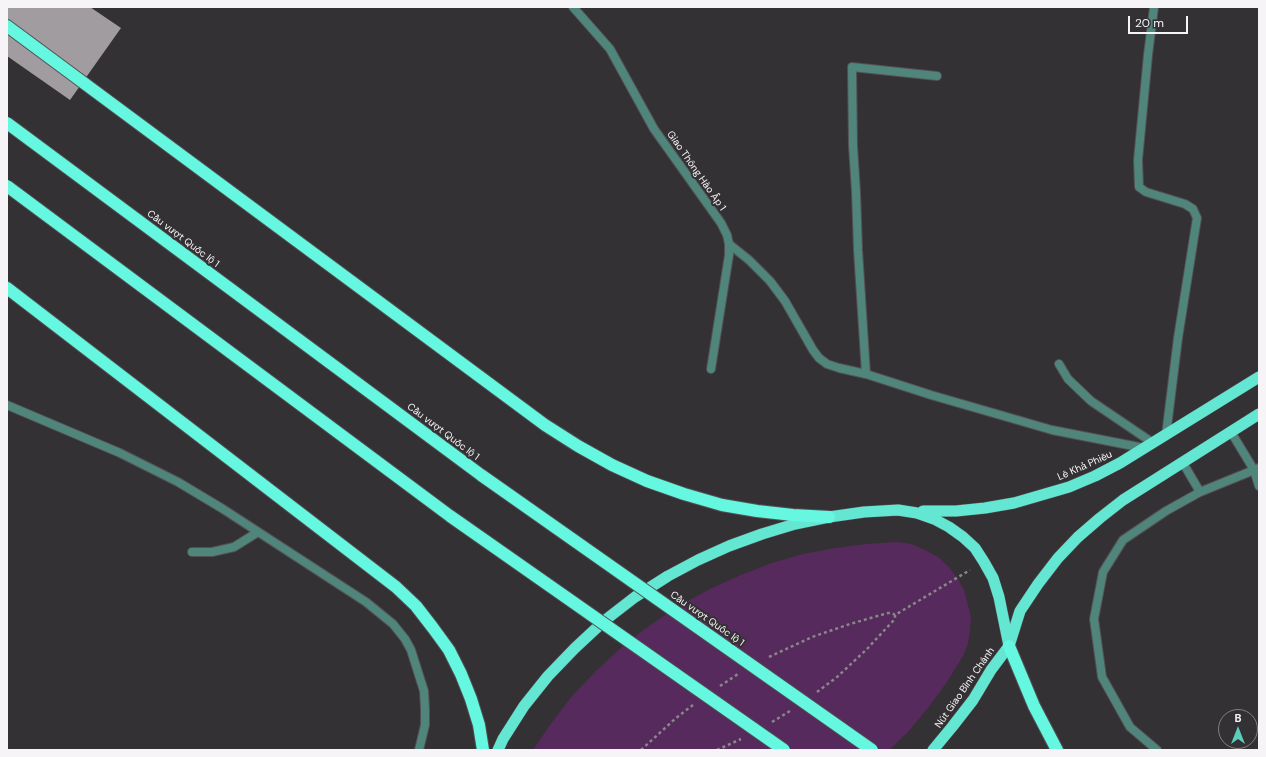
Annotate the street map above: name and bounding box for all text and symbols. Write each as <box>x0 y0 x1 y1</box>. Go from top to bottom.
scale bar <box>1130 8 1190 34</box>
text: 20 m <box>1135 15 1164 31</box>
street label: Giao Thông Hào Ấp 1 <box>664 129 728 213</box>
street label: Cầu vượt Quốc lộ 1 <box>144 208 222 270</box>
street label: Cầu vượt Quốc lộ 1 <box>404 401 482 463</box>
street label: Lê Khả Phiêu <box>1056 449 1114 483</box>
street label: Cầu vượt Quốc lộ 1 <box>668 589 746 649</box>
street label: Nút Giao Bình Chánh <box>933 645 997 731</box>
north arrow <box>1218 709 1258 749</box>
text: B <box>1234 711 1242 725</box>

